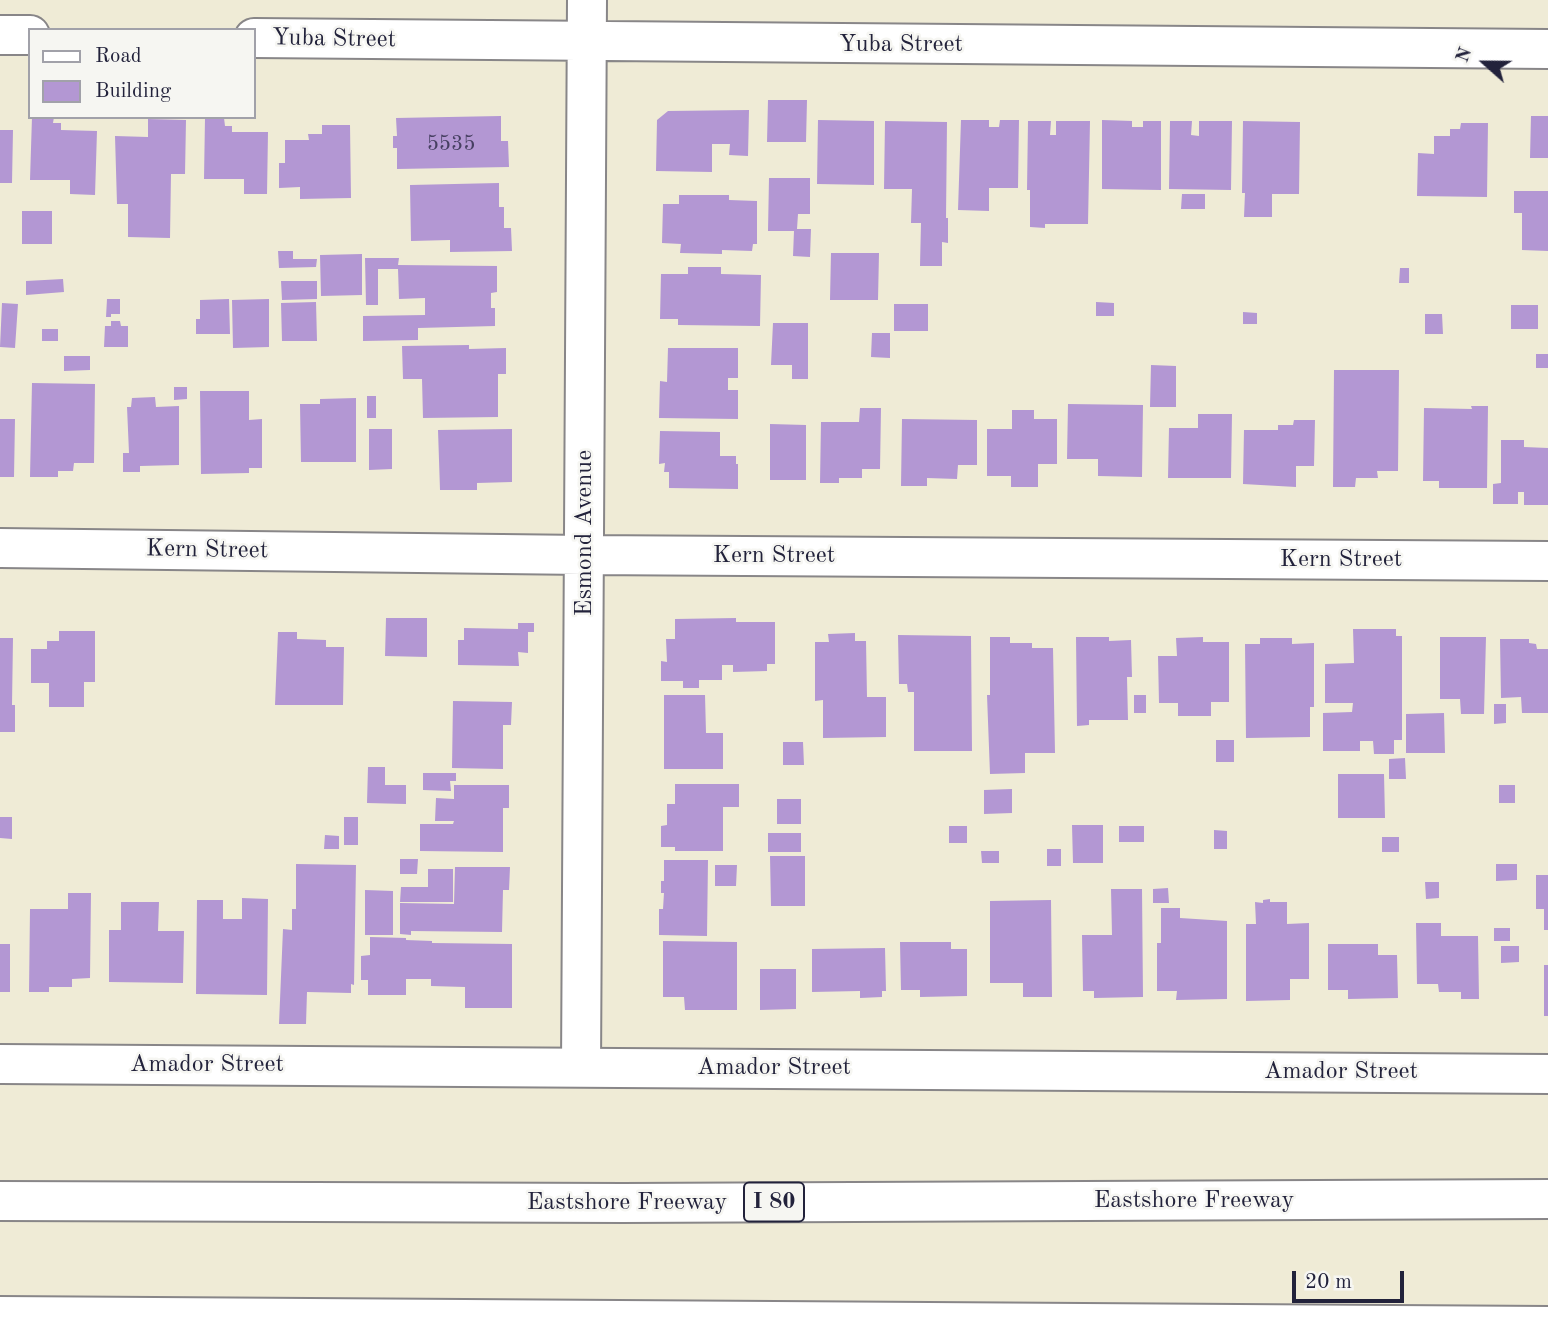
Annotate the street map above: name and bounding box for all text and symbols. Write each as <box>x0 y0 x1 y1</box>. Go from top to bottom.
street label: Yuba Street <box>272 24 396 54</box>
legend <box>28 28 256 119</box>
north arrow <box>1450 28 1520 98</box>
street label: Yuba Street <box>839 31 963 59</box>
text: N <box>1453 45 1476 65</box>
text: Road <box>95 46 142 67</box>
text: Building <box>95 81 171 102</box>
house number: 5535 <box>427 131 475 157</box>
street label: Esmond Avenue <box>571 450 599 616</box>
street label: Kern Street <box>146 535 268 565</box>
street label: Kern Street <box>713 542 835 570</box>
street label: Kern Street <box>1280 546 1402 574</box>
street label: Amador Street <box>130 1051 284 1079</box>
street label: Amador Street <box>697 1054 851 1082</box>
street label: Amador Street <box>1264 1058 1418 1086</box>
road number: I 80 <box>744 1182 804 1222</box>
street label: Eastshore Freeway <box>1094 1187 1294 1215</box>
street label: Eastshore Freeway <box>527 1189 727 1217</box>
scale bar <box>1296 1258 1408 1302</box>
text: 20 m <box>1305 1272 1352 1293</box>

